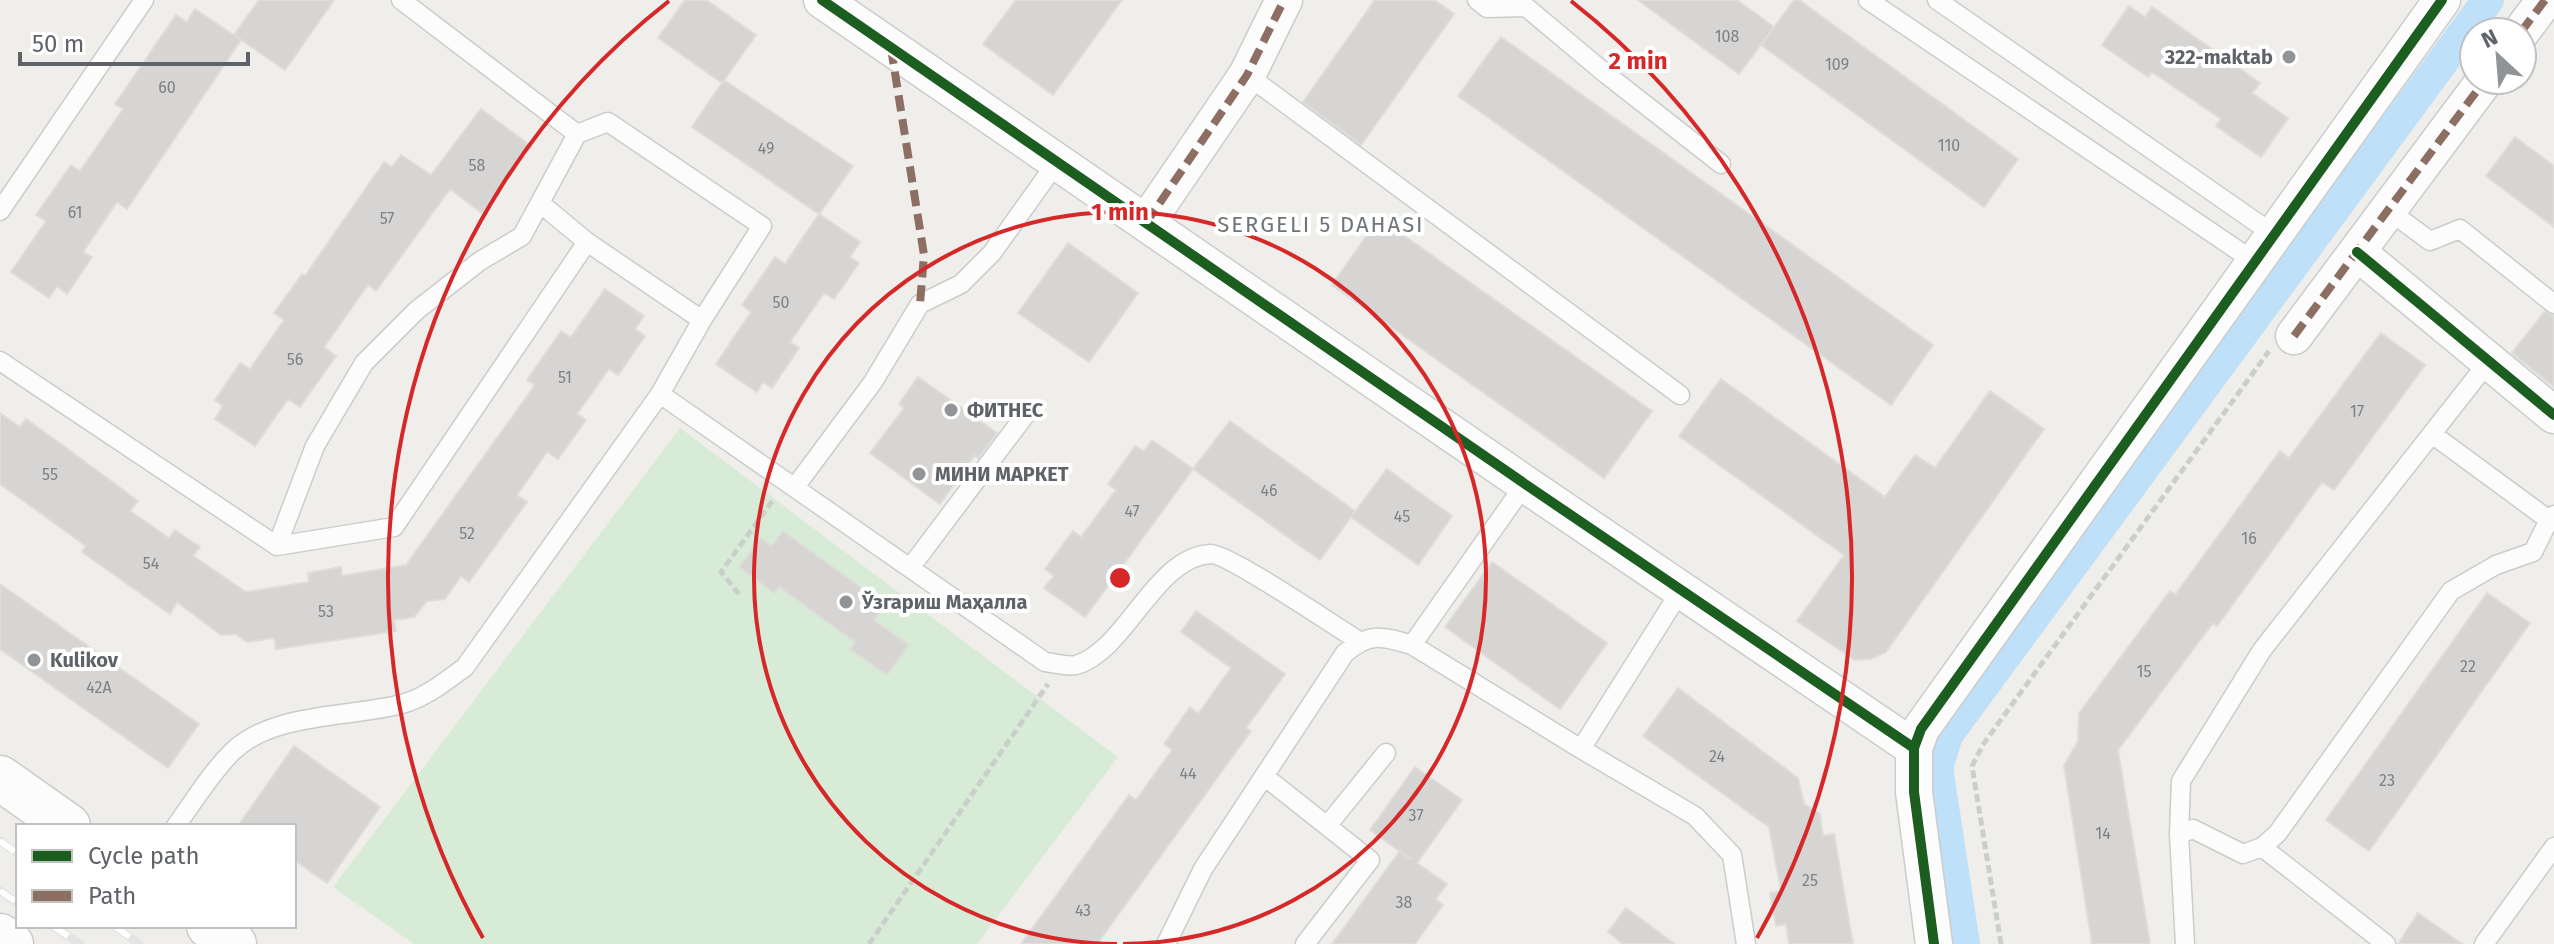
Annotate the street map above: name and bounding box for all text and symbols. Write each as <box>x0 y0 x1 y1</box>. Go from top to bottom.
scale bar <box>20 16 248 66</box>
north arrow <box>2458 16 2538 96</box>
text: N <box>2477 23 2502 54</box>
house number: 108 <box>1715 27 1740 46</box>
text: 50 m <box>32 30 84 58</box>
place label: 322-maktab <box>2164 45 2273 69</box>
text: 2 min <box>1609 47 1668 75</box>
marker: 322-maktab <box>2280 48 2298 66</box>
house number: 109 <box>1825 55 1849 74</box>
house number: 60 <box>158 78 176 97</box>
house number: 110 <box>1938 136 1960 155</box>
house number: 49 <box>758 139 774 158</box>
house number: 58 <box>469 156 486 175</box>
text: 1 min <box>1091 198 1149 226</box>
house number: 61 <box>68 203 82 222</box>
house number: 57 <box>380 209 394 228</box>
district label: SERGELI 5 DAHASI <box>1217 211 1425 238</box>
house number: 50 <box>773 293 790 312</box>
house number: 56 <box>287 350 303 369</box>
house number: 51 <box>558 368 572 387</box>
place label: ФИТНЕС <box>967 398 1044 422</box>
marker: ФИТНЕС <box>942 401 960 419</box>
house number: 17 <box>2350 402 2364 421</box>
place label: МИНИ МАРКЕТ <box>935 462 1069 486</box>
house number: 55 <box>42 465 58 484</box>
marker: МИНИ МАРКЕТ <box>910 465 928 483</box>
house number: 46 <box>1260 481 1278 500</box>
house number: 47 <box>1124 502 1140 521</box>
house number: 45 <box>1394 507 1410 526</box>
house number: 52 <box>459 524 475 543</box>
house number: 16 <box>2241 529 2257 548</box>
house number: 54 <box>143 554 160 573</box>
centre of rings <box>1106 564 1134 592</box>
place label: Ўзгариш Маҳалла <box>861 590 1027 614</box>
marker: Ўзгариш Маҳалла <box>837 593 855 611</box>
house number: 53 <box>318 602 334 621</box>
place label: Kulikov <box>50 648 119 672</box>
marker: Kulikov <box>25 651 43 669</box>
house number: 22 <box>2460 657 2476 676</box>
house number: 15 <box>2137 662 2151 681</box>
house number: 42A <box>86 678 112 697</box>
house number: 24 <box>1709 747 1725 766</box>
house number: 44 <box>1179 764 1197 783</box>
house number: 23 <box>2379 771 2395 790</box>
house number: 37 <box>1408 806 1424 825</box>
legend <box>16 824 296 928</box>
house number: 14 <box>2095 824 2111 843</box>
text: Cycle path <box>88 842 200 870</box>
house number: 25 <box>1802 871 1818 890</box>
text: Path <box>88 882 136 910</box>
house number: 38 <box>1396 893 1413 912</box>
house number: 43 <box>1075 901 1091 920</box>

